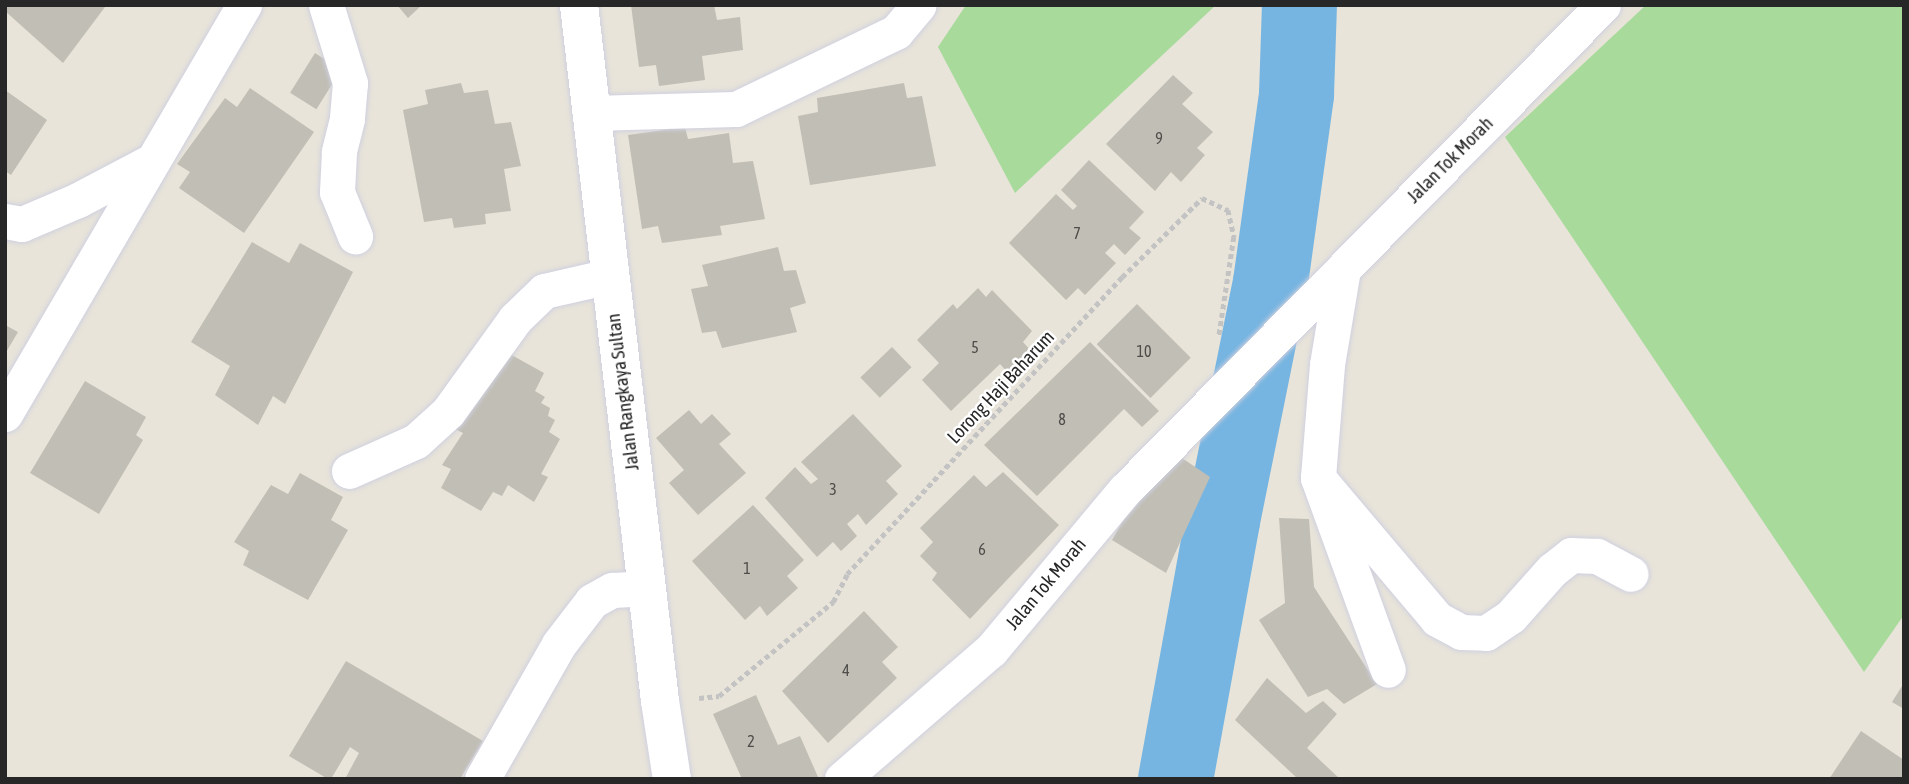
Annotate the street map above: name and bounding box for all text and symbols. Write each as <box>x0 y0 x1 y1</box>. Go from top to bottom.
street label: Jalan Tok Morah <box>1402 112 1498 208</box>
house number: 9 <box>1155 128 1163 148</box>
house number: 7 <box>1073 223 1081 243</box>
street label: Jalan Rangkaya Sultan <box>602 312 644 472</box>
street label: Lorong Haji Baharum <box>943 326 1059 448</box>
house number: 5 <box>971 337 979 357</box>
house number: 10 <box>1136 341 1152 361</box>
house number: 8 <box>1058 409 1066 429</box>
house number: 3 <box>829 479 837 499</box>
street label: Jalan Tok Morah <box>1001 534 1091 634</box>
house number: 6 <box>978 539 986 559</box>
house number: 1 <box>743 558 751 578</box>
house number: 4 <box>842 660 850 680</box>
house number: 2 <box>747 731 755 751</box>

